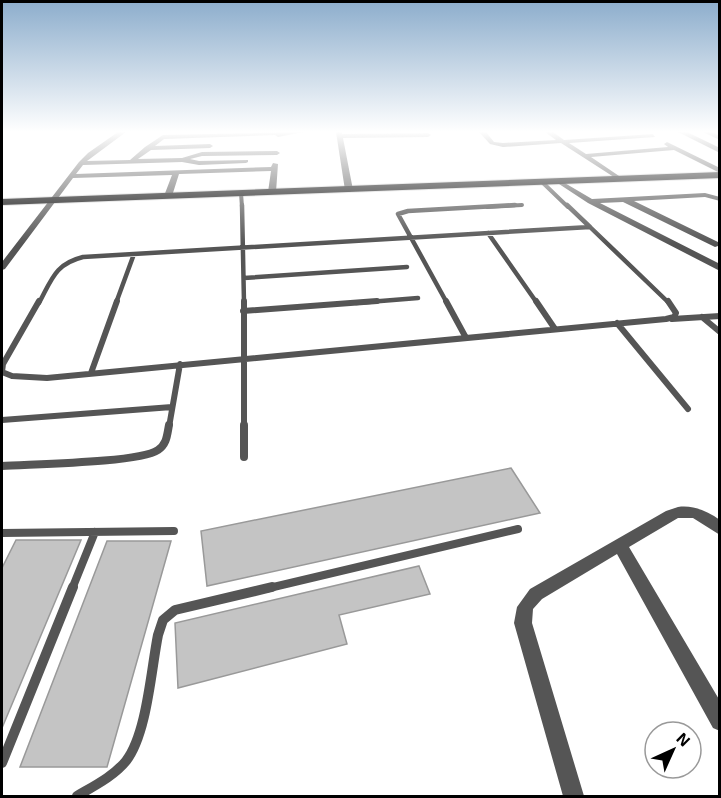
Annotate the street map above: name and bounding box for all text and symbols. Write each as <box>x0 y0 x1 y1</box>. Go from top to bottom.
north arrow <box>643 720 703 780</box>
text: N <box>673 728 695 750</box>

